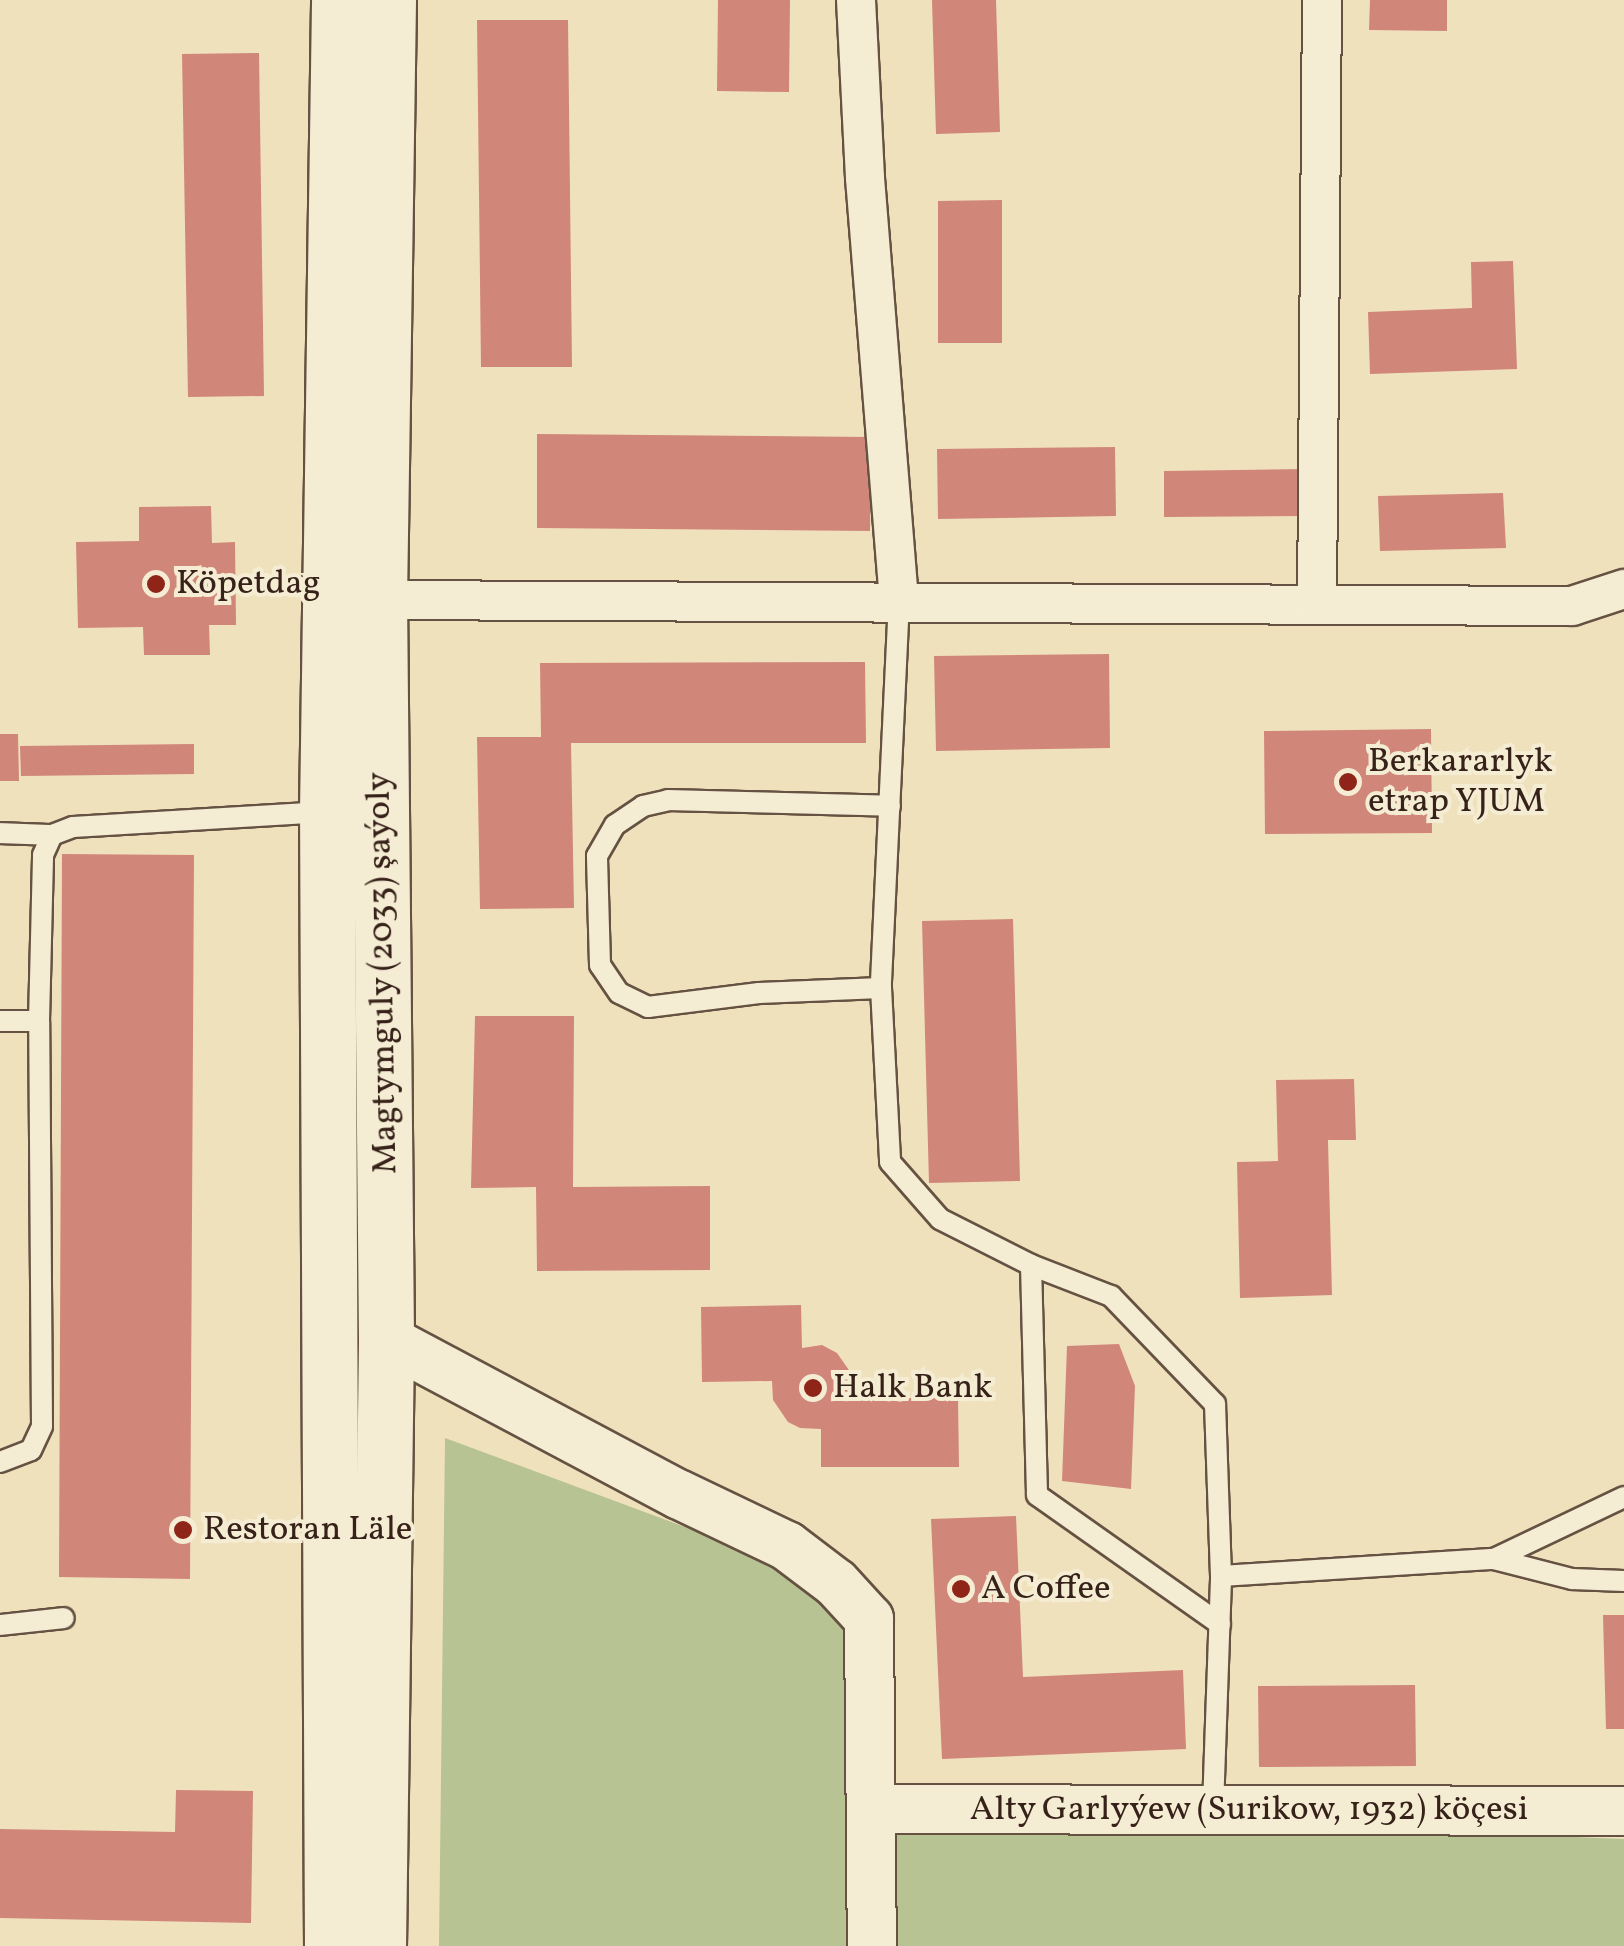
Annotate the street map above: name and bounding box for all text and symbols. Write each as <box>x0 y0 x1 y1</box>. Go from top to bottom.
place label: Köpetdag <box>176 563 321 605</box>
marker: Köpetdag <box>145 573 167 595</box>
place label: Berkararlyk etrap YJUM <box>1368 741 1553 823</box>
street label: Magtymguly (2033) şaýoly <box>358 771 408 1175</box>
marker: Berkararlyk etrap YJUM <box>1337 771 1359 793</box>
place label: Halk Bank <box>833 1367 993 1409</box>
marker: Halk Bank <box>802 1377 824 1399</box>
place label: Restoran Läle <box>203 1509 412 1551</box>
marker: Restoran Läle <box>172 1519 194 1541</box>
place label: A Coffee <box>981 1568 1111 1610</box>
marker: A Coffee <box>950 1578 972 1600</box>
street label: Alty Garlyýew (Surikow, 1932) köçesi <box>969 1789 1529 1831</box>

